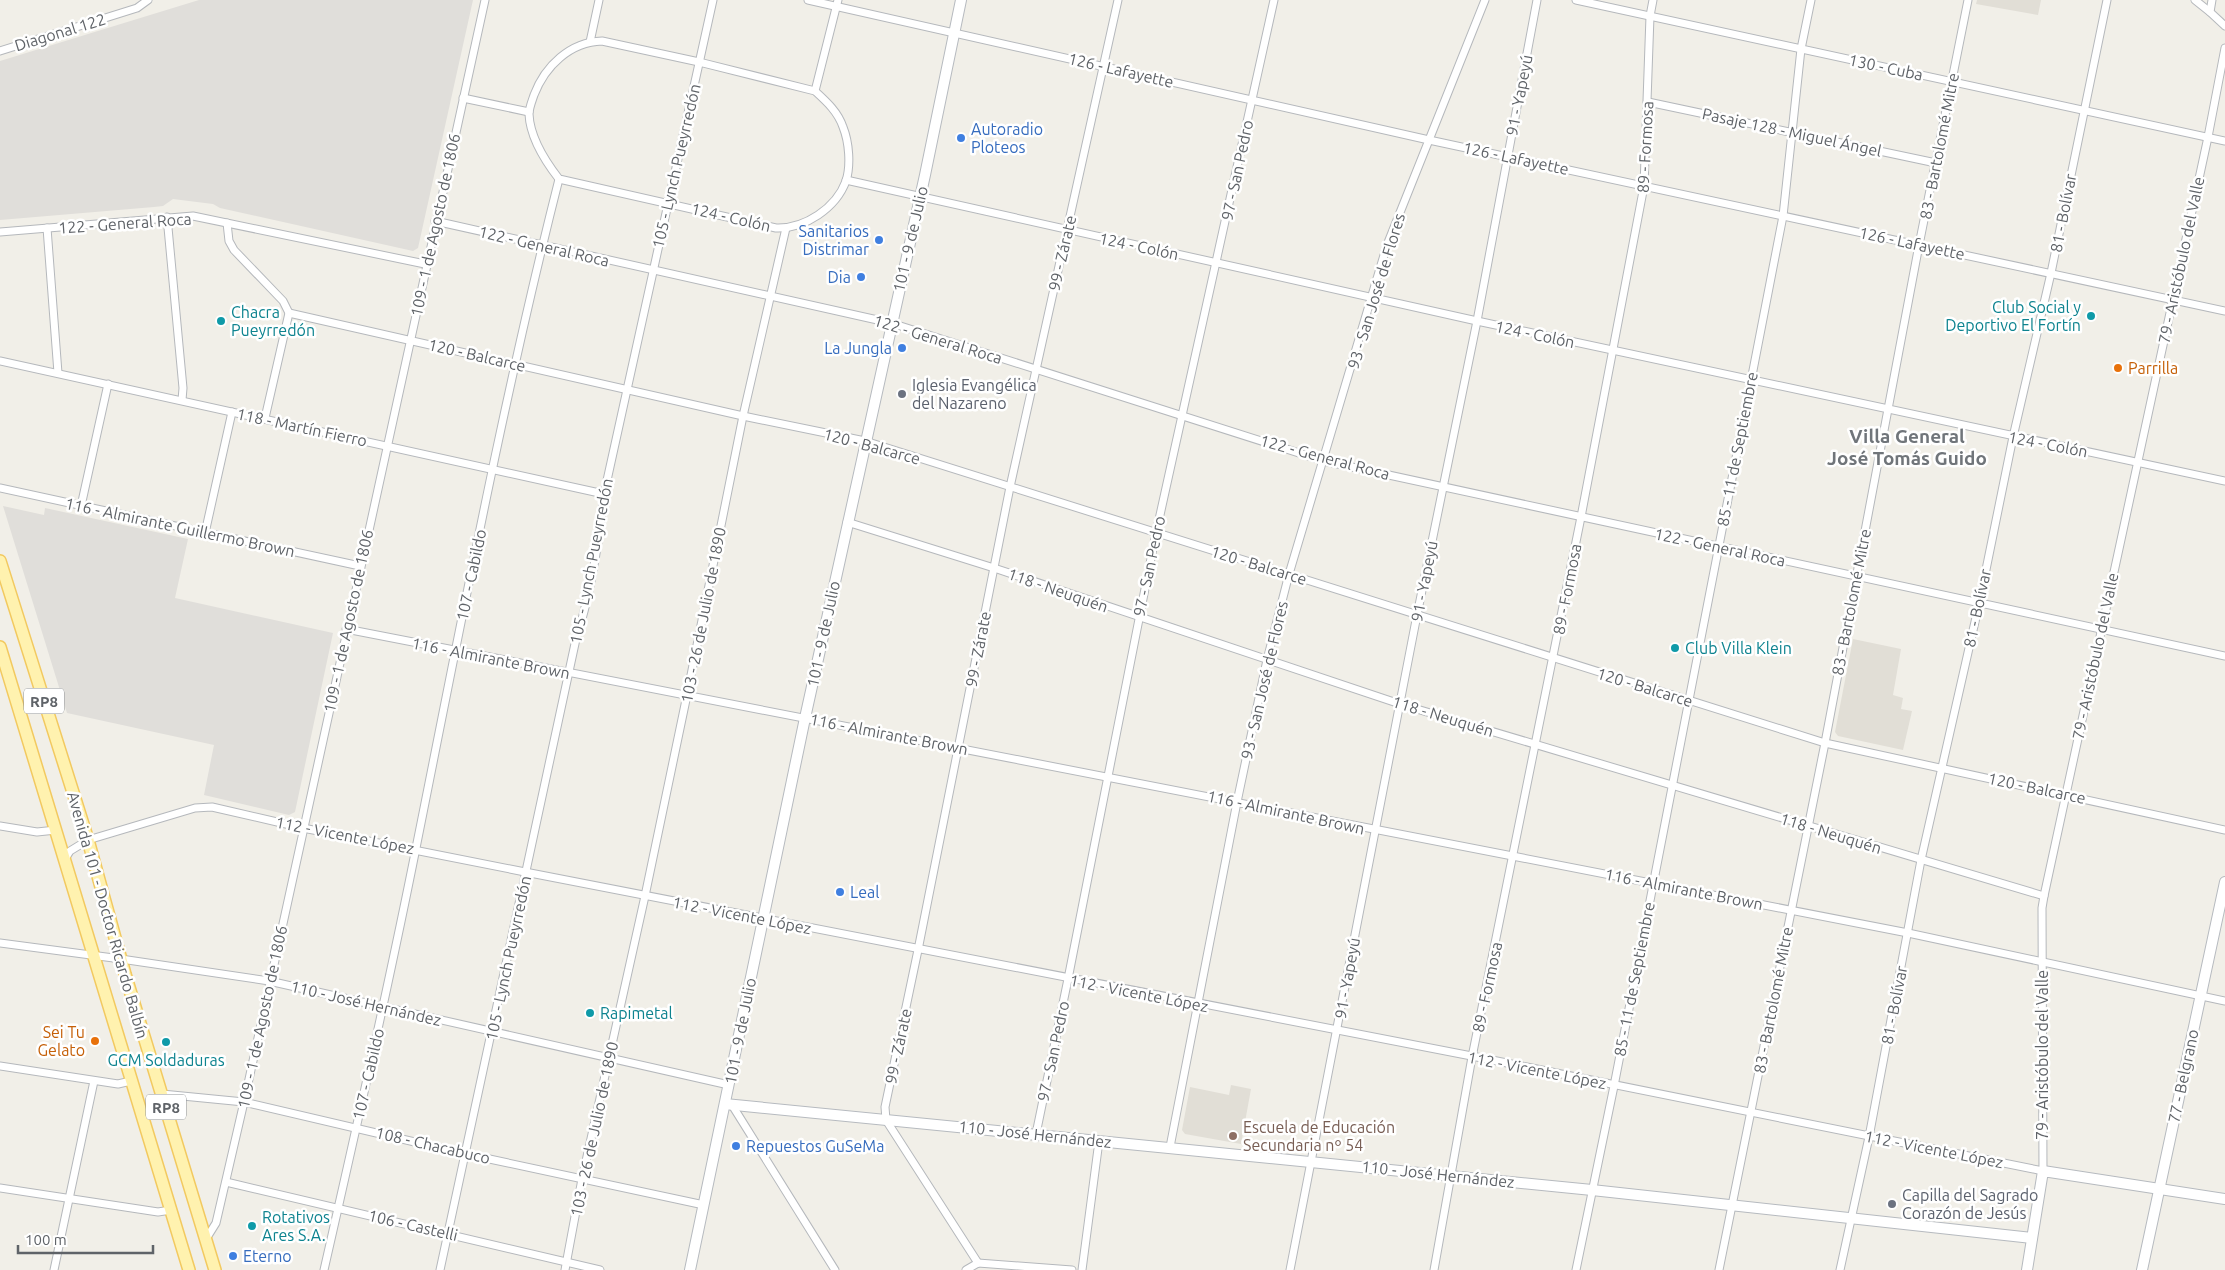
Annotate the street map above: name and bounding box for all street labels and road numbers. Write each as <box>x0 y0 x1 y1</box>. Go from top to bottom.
street label: Diagonal 122 <box>12 10 108 54</box>
street label: 126 - Lafayette <box>1067 49 1175 91</box>
street label: 130 - Cuba <box>1847 50 1925 84</box>
street label: 91 - Yapeyú <box>1502 53 1536 137</box>
street label: 83 - Bartolomé Mitre <box>1916 71 1962 221</box>
street label: 105 - Lynch Pueyrredón <box>648 82 704 250</box>
street label: 89 - Formosa <box>1634 101 1656 193</box>
street label: Pasaje 128 - Miguel Ángel <box>1701 102 1884 160</box>
street label: 97 - San Pedro <box>1218 118 1256 222</box>
street label: 109 - 1 de Agosto de 1806 <box>407 132 463 318</box>
street label: 126 - Lafayette <box>1462 138 1570 178</box>
street label: 81 - Bolívar <box>2047 172 2079 254</box>
street label: 79 - Aristóbulo del Valle <box>2155 175 2207 345</box>
street label: 101 - 9 de Julio <box>889 184 931 294</box>
street label: 124 - Colón <box>690 199 772 235</box>
street label: 122 - General Roca <box>58 209 192 237</box>
street label: 93 - San José de Flores <box>1344 211 1408 371</box>
street label: 99 - Zárate <box>1045 214 1079 292</box>
street label: 122 - General Roca <box>477 222 611 270</box>
street label: 126 - Lafayette <box>1858 223 1966 263</box>
street label: 124 - Colón <box>1098 229 1180 263</box>
street label: 122 - General Roca <box>872 311 1004 367</box>
street label: 124 - Colón <box>1494 317 1576 351</box>
street label: 120 - Balcarce <box>427 335 527 375</box>
street label: 85 - 11 de Septiembre <box>1713 370 1761 528</box>
street label: 118 - Martín Fierro <box>235 404 369 450</box>
street label: 120 - Balcarce <box>822 424 922 468</box>
street label: 124 - Colón <box>2007 427 2089 461</box>
street label: 122 - General Roca <box>1258 431 1392 483</box>
street label: 105 - Lynch Pueyrredón <box>566 477 616 645</box>
street label: 116 - Almirante Guillermo Brown <box>64 494 296 560</box>
street label: 97 - San Pedro <box>1130 514 1168 618</box>
street label: 122 - General Roca <box>1653 524 1787 570</box>
street label: 103 - 26 de Julio de 1890 <box>677 526 729 704</box>
street label: 83 - Bartolomé Mitre <box>1828 527 1874 677</box>
street label: 109 - 1 de Agosto de 1806 <box>320 528 376 714</box>
street label: 107 - Cabildo <box>453 528 489 622</box>
street label: 91 - Yapeyú <box>1407 539 1441 623</box>
street label: 120 - Balcarce <box>1209 542 1309 588</box>
street label: 89 - Formosa <box>1549 542 1585 636</box>
street label: 118 - Neuquén <box>1005 564 1111 616</box>
street label: 81 - Bolívar <box>1960 567 1994 649</box>
street label: 79 - Aristóbulo del Valle <box>2069 571 2121 741</box>
street label: 101 - 9 de Julio <box>803 579 843 689</box>
street label: 93 - San José de Flores <box>1237 599 1291 761</box>
street label: 99 - Zárate <box>962 610 994 688</box>
street label: 116 - Almirante Brown <box>410 634 572 682</box>
street label: 120 - Balcarce <box>1595 664 1695 710</box>
road number: RP8 <box>24 688 64 714</box>
street label: 118 - Neuquén <box>1390 692 1496 740</box>
street label: 116 - Almirante Brown <box>808 710 970 758</box>
street label: 120 - Balcarce <box>1986 769 2088 807</box>
street label: 116 - Almirante Brown <box>1206 787 1366 837</box>
street label: Avenida 101 - Doctor Ricardo Balbín <box>64 789 152 1041</box>
street label: 118 - Neuquén <box>1778 809 1884 857</box>
street label: 112 - Vicente López <box>274 813 416 857</box>
street label: 116 - Almirante Brown <box>1603 865 1765 913</box>
street label: 105 - Lynch Pueyrredón <box>482 874 534 1042</box>
street label: 112 - Vicente López <box>671 893 813 937</box>
street label: 85 - 11 de Septiembre <box>1610 900 1658 1058</box>
street label: 109 - 1 de Agosto de 1806 <box>234 924 290 1110</box>
street label: 83 - Bartolomé Mitre <box>1750 925 1796 1075</box>
street label: 91 - Yapeyú <box>1331 936 1363 1020</box>
street label: 89 - Formosa <box>1469 940 1505 1034</box>
street label: 81 - Bolívar <box>1878 964 1910 1046</box>
street label: 79 - Aristóbulo del Valle <box>2033 970 2051 1140</box>
street label: 112 - Vicente López <box>1068 971 1210 1015</box>
street label: 101 - 9 de Julio <box>721 976 759 1086</box>
street label: 110 - José Hernández <box>289 977 443 1029</box>
street label: 97 - San Pedro <box>1034 999 1072 1103</box>
street label: 99 - Zárate <box>881 1007 915 1085</box>
street label: 107 - Cabildo <box>349 1027 387 1121</box>
street label: 77 - Belgrano <box>2164 1028 2202 1124</box>
street label: 103 - 26 de Julio de 1890 <box>567 1040 621 1218</box>
street label: 112 - Vicente López <box>1466 1048 1608 1092</box>
road number: RP8 <box>146 1094 186 1120</box>
street label: 110 - José Hernández <box>958 1117 1112 1151</box>
street label: 108 - Chacabuco <box>374 1123 492 1167</box>
street label: 112 - Vicente López <box>1863 1127 2005 1171</box>
street label: 110 - José Hernández <box>1361 1157 1515 1191</box>
street label: 106 - Castelli <box>366 1206 460 1244</box>

